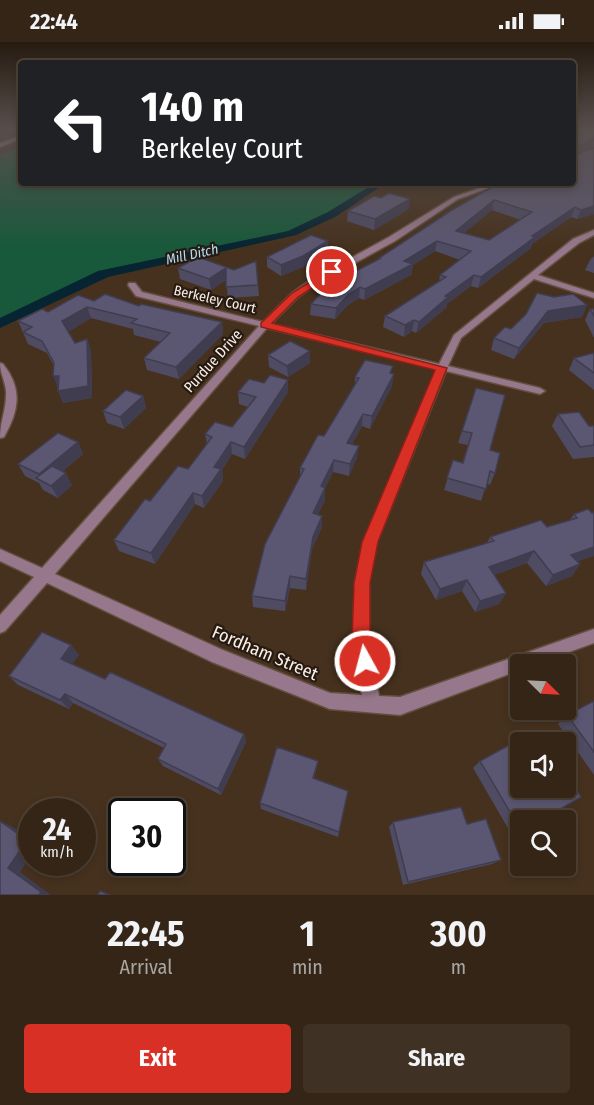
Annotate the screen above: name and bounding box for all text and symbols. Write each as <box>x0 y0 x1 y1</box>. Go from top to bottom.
text: 22:44 <box>30 8 78 35</box>
text: 140 m <box>141 82 244 132</box>
icon: left <box>42 84 120 162</box>
text: Berkeley Court <box>141 133 303 165</box>
water label: Mill Ditch <box>164 241 220 268</box>
pin <box>306 246 357 297</box>
icon: arrive <box>315 255 348 288</box>
street label: Berkeley Court <box>172 282 258 317</box>
street label: Purdue Drive <box>180 326 246 396</box>
street label: Fordham Street <box>209 621 321 685</box>
position arrow <box>333 629 397 693</box>
north arrow <box>510 654 576 720</box>
map controls <box>510 654 576 876</box>
button: sound <box>510 732 576 798</box>
speed limit sign: 30 <box>108 798 186 876</box>
button: search <box>510 810 576 876</box>
text: 24 <box>43 812 71 848</box>
text: km/h <box>40 843 74 861</box>
text: 22:45 <box>107 912 185 956</box>
text: 1 <box>300 912 315 956</box>
text: 300 <box>430 912 487 956</box>
text: Arrival <box>119 955 172 979</box>
text: min <box>292 955 323 979</box>
text: m <box>451 955 466 979</box>
button: Exit <box>24 1024 291 1093</box>
button: Share <box>303 1024 570 1093</box>

